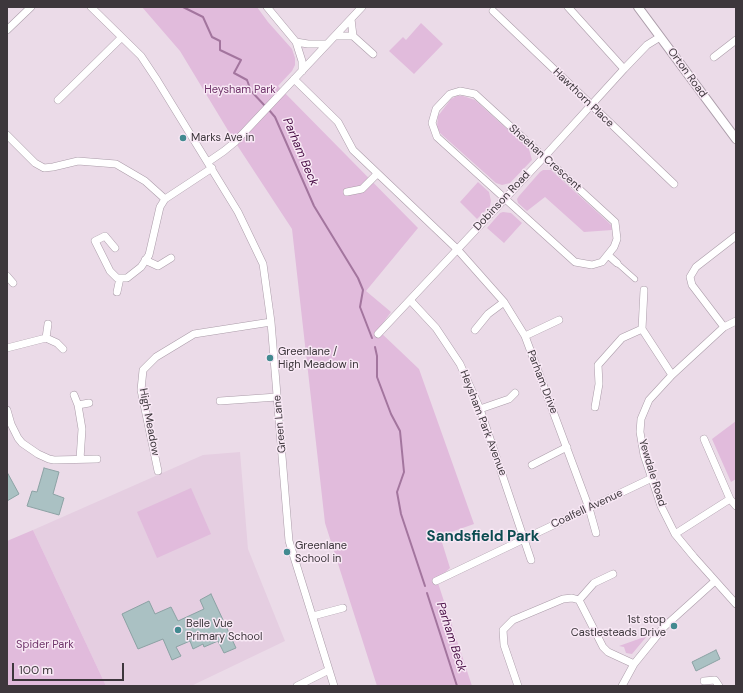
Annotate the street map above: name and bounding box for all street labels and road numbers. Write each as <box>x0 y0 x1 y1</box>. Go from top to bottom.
street label: Orton Road <box>665 46 709 100</box>
street label: Hawthorn Place <box>550 66 616 130</box>
street label: Sheehan Crescent <box>506 122 584 194</box>
street label: Dobinson Road <box>471 168 533 234</box>
street label: Parham Drive <box>524 348 560 416</box>
street label: Heysham Park Avenue <box>457 368 509 478</box>
street label: High Meadow <box>136 387 162 457</box>
street label: Green Lane <box>271 394 289 454</box>
street label: Yewdale Road <box>635 438 669 508</box>
street label: Coalfell Avenue <box>549 487 625 531</box>

